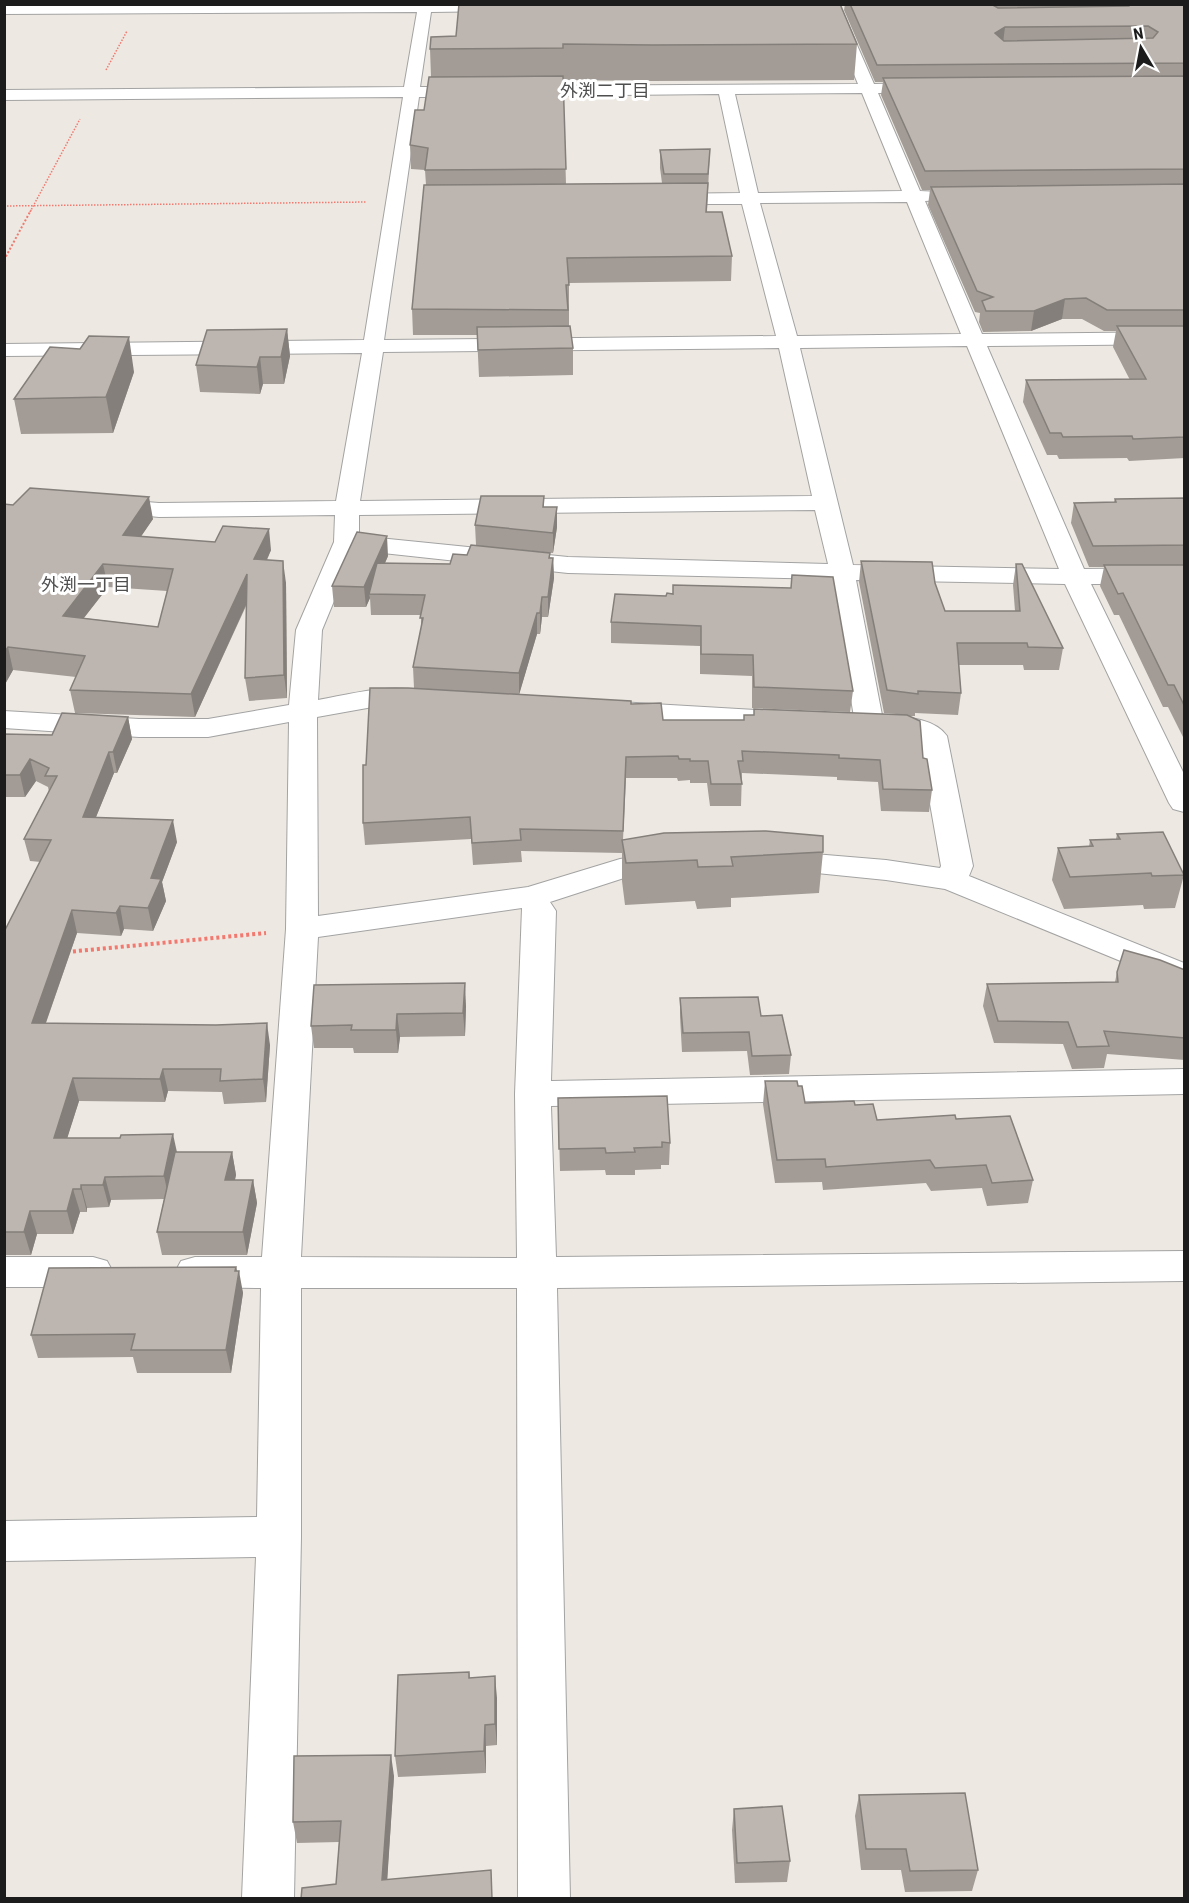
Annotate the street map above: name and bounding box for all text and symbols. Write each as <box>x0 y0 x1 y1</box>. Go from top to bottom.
north arrow <box>1111 18 1171 78</box>
text: N <box>1132 24 1145 44</box>
district label: 外渕二丁目 <box>560 80 650 101</box>
district label: 外渕一丁目 <box>41 574 131 595</box>

